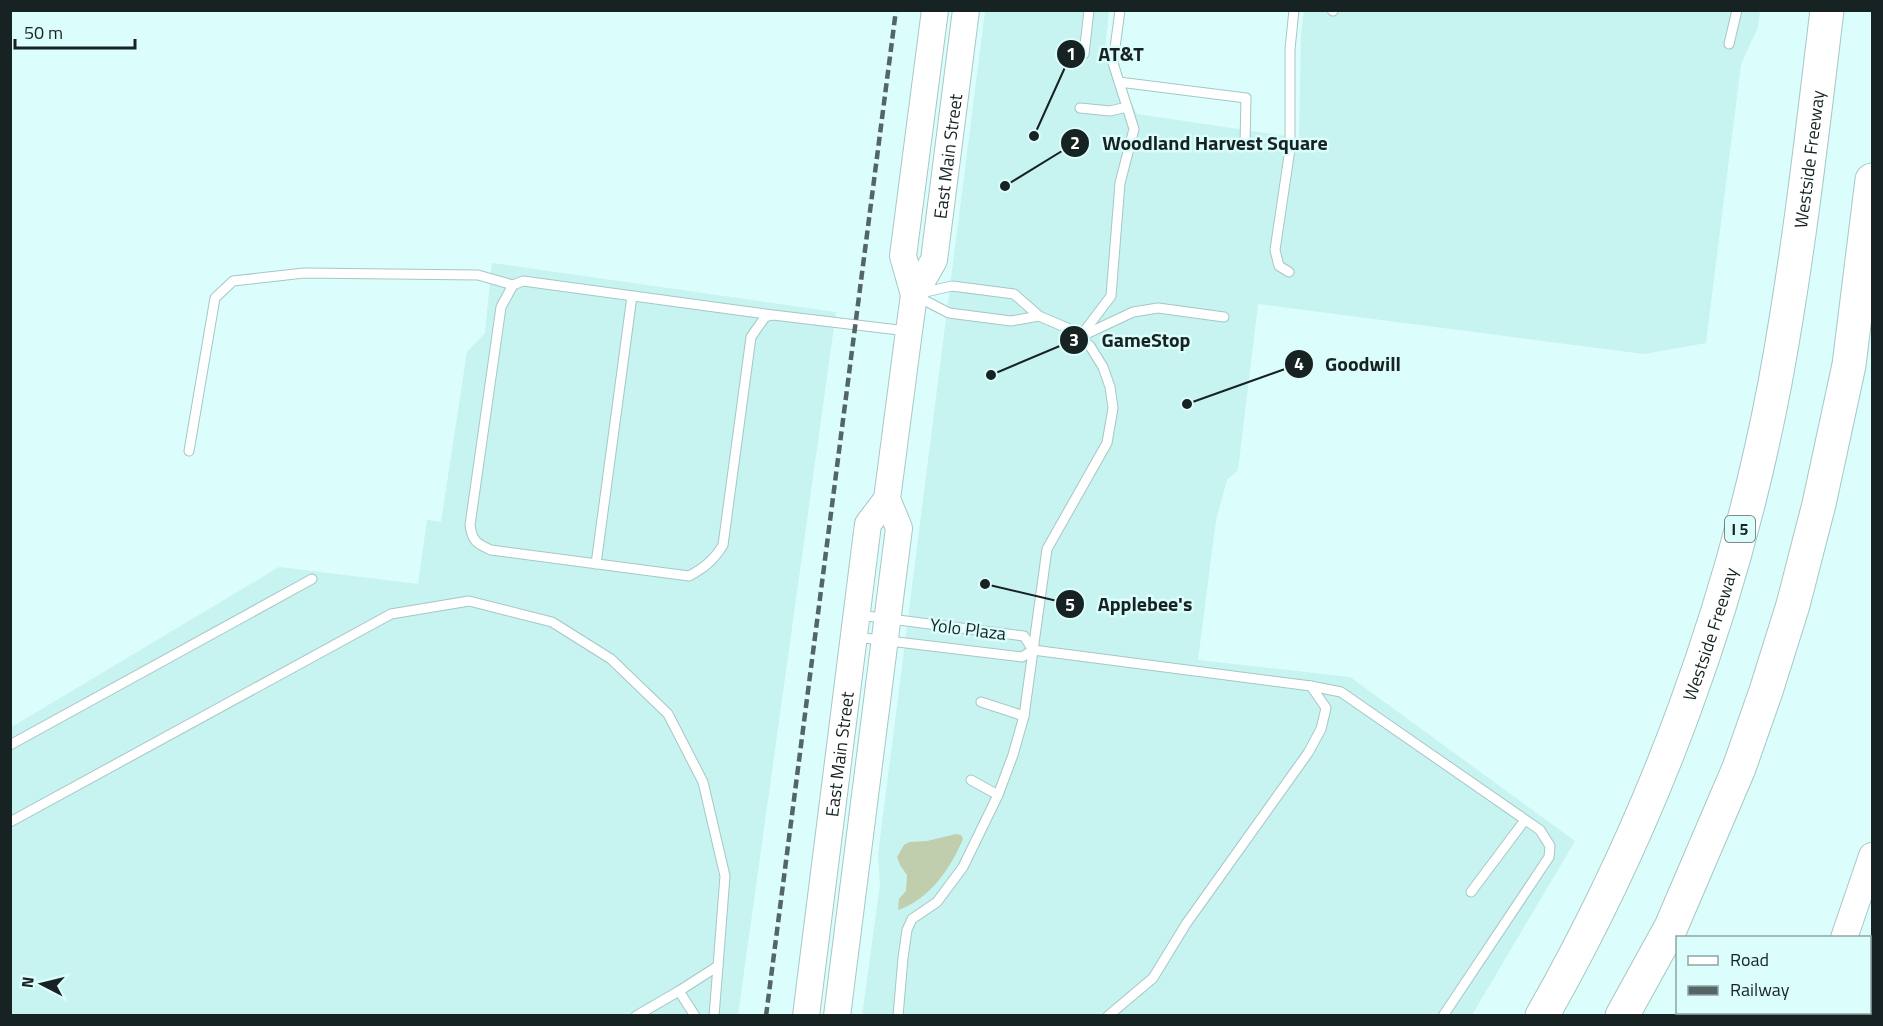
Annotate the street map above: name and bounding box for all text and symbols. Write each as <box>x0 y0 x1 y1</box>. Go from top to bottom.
scale bar <box>15 12 135 50</box>
text: 50 m <box>24 19 63 46</box>
callout: AT&T <box>1056 35 1155 73</box>
text: AT&T <box>1098 38 1144 69</box>
text: 1 <box>1066 40 1076 67</box>
street label: Westside Freeway <box>1786 88 1831 230</box>
street label: East Main Street <box>926 91 969 220</box>
callout: Woodland Harvest Square <box>1060 124 1340 162</box>
text: Woodland Harvest Square <box>1102 127 1328 158</box>
text: 2 <box>1070 129 1080 156</box>
callout: GameStop <box>1059 321 1202 359</box>
text: GameStop <box>1102 324 1191 355</box>
text: 3 <box>1069 326 1079 353</box>
callout: Goodwill <box>1284 345 1413 383</box>
text: Goodwill <box>1325 348 1401 379</box>
text: 4 <box>1294 350 1304 377</box>
road number: I 5 <box>1725 516 1755 542</box>
street label: Westside Freeway <box>1675 564 1744 704</box>
callout: Applebee's <box>1055 585 1204 623</box>
text: Applebee's <box>1098 588 1192 619</box>
text: 5 <box>1065 591 1075 618</box>
street label: Yolo Plaza <box>928 611 1008 647</box>
street label: East Main Street <box>818 689 860 818</box>
legend <box>1676 936 1871 1014</box>
text: Road <box>1730 946 1769 973</box>
north arrow <box>12 954 72 1014</box>
text: N <box>15 975 40 989</box>
text: Railway <box>1730 976 1790 1003</box>

